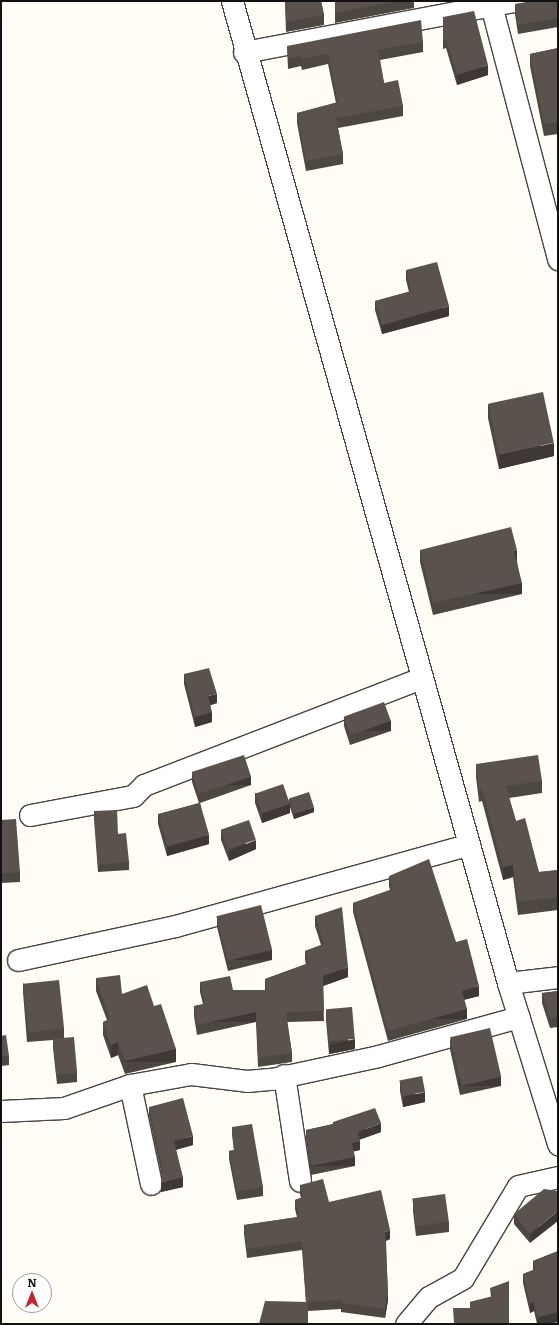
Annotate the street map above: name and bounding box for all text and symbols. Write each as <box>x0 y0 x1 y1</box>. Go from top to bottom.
north arrow <box>12 1273 52 1313</box>
text: N <box>27 1274 37 1290</box>

